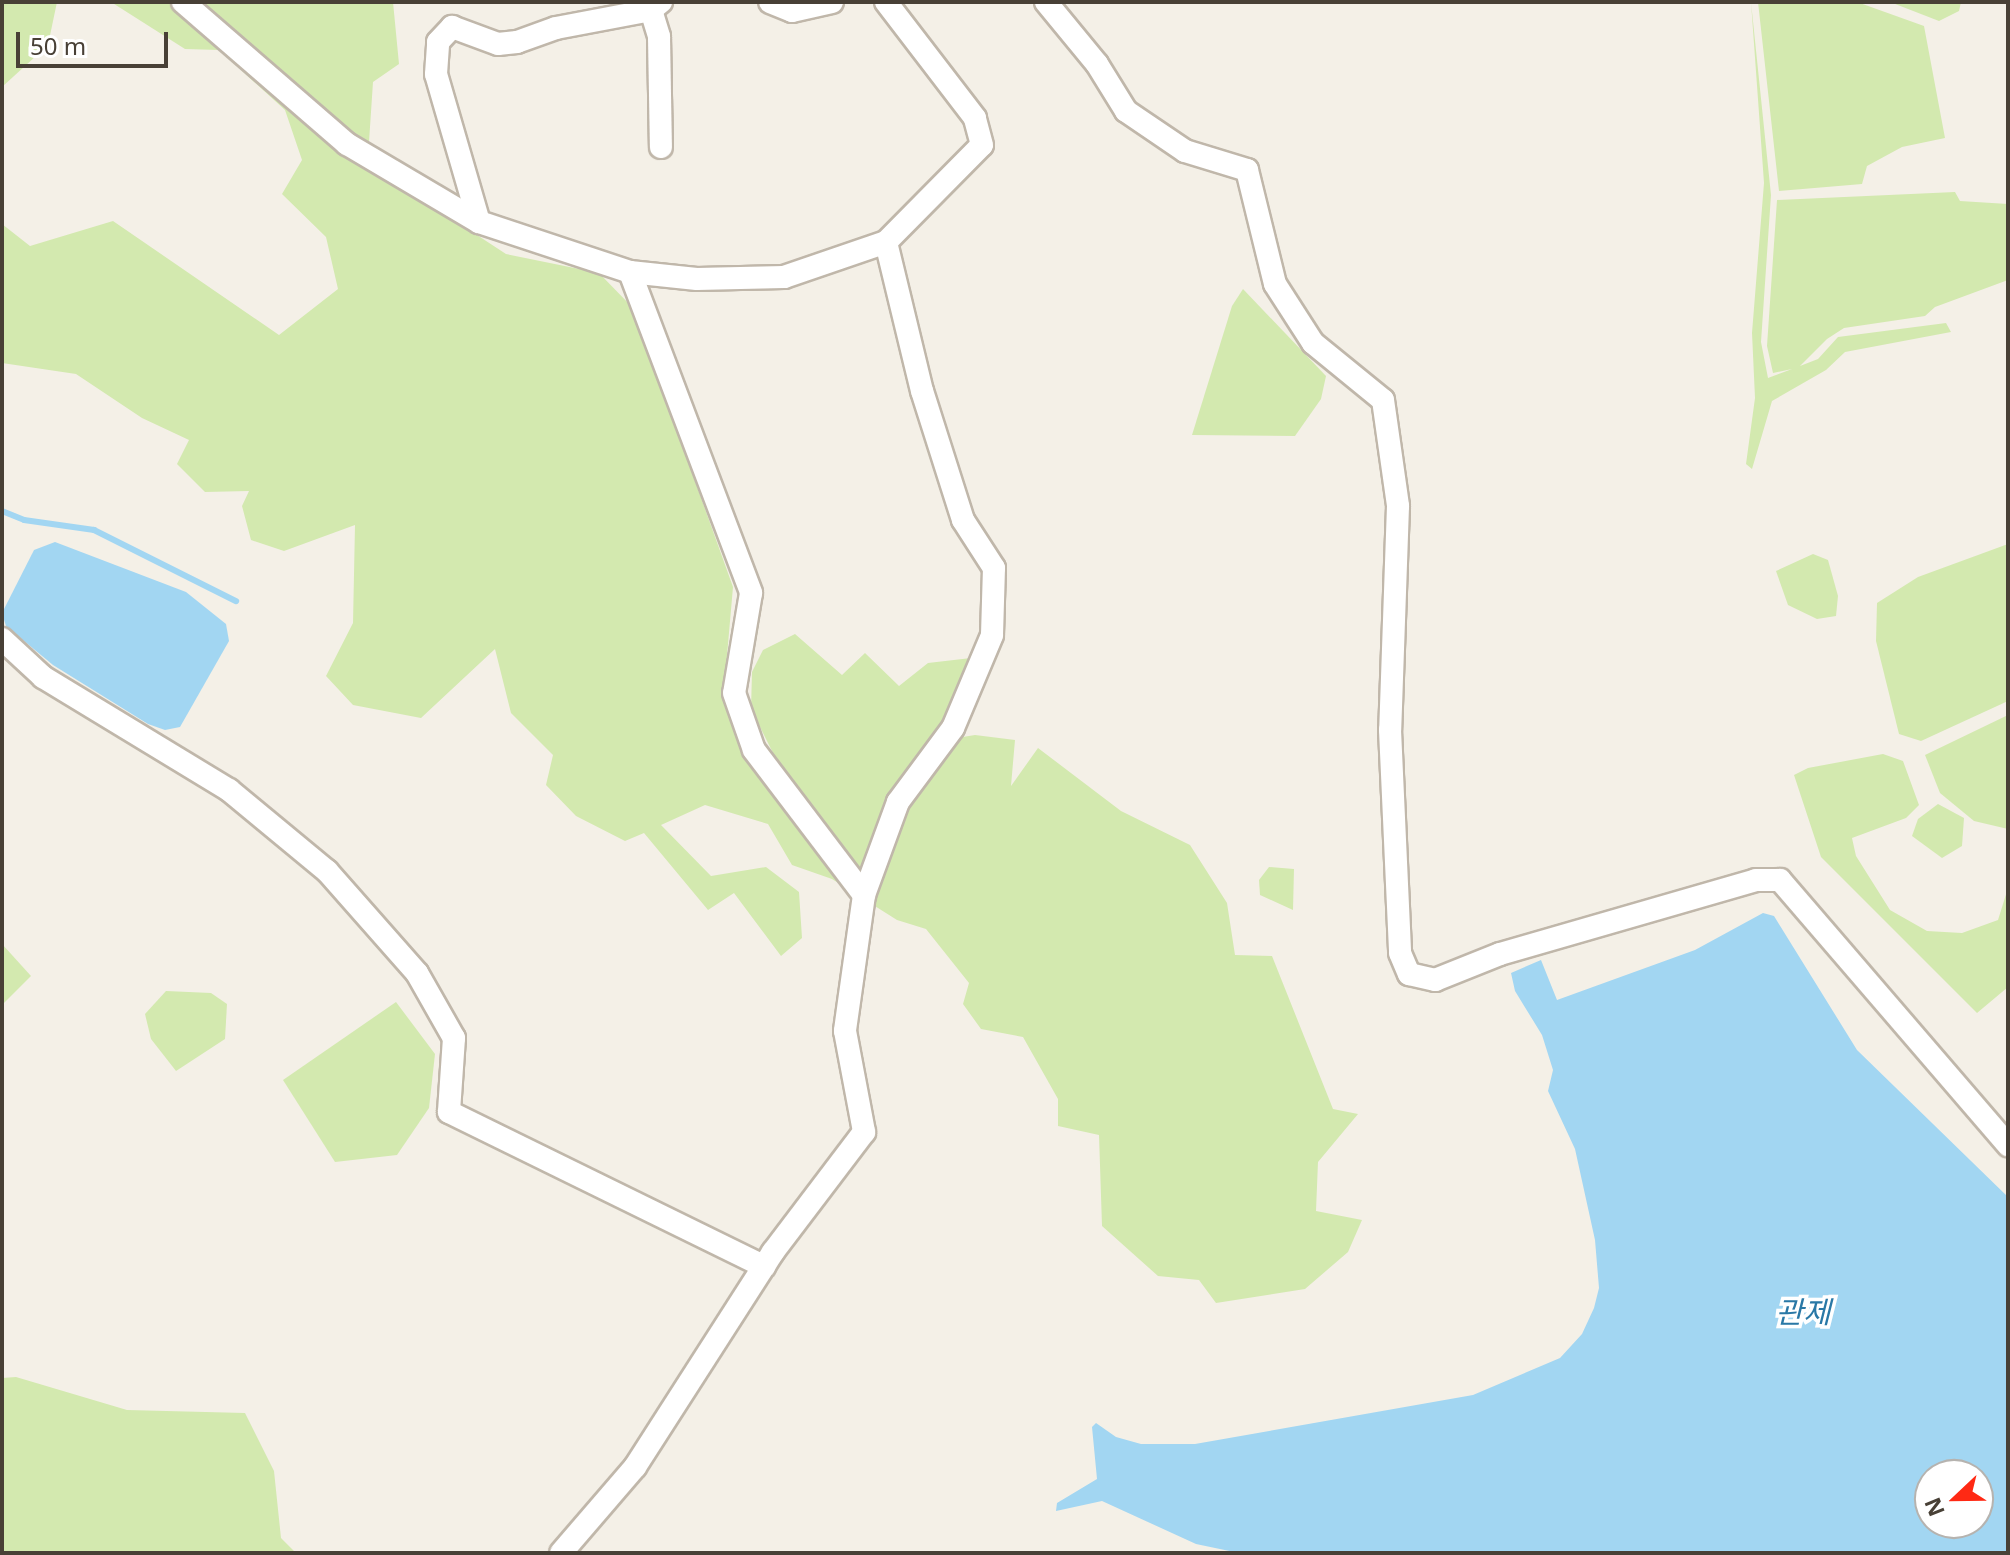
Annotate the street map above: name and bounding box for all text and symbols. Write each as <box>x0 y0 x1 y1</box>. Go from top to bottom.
scale bar <box>20 16 172 66</box>
text: 50 m <box>30 29 86 62</box>
water label: 관제 <box>1775 1294 1831 1330</box>
north arrow <box>1914 1459 1994 1539</box>
text: N <box>1916 1493 1951 1521</box>

